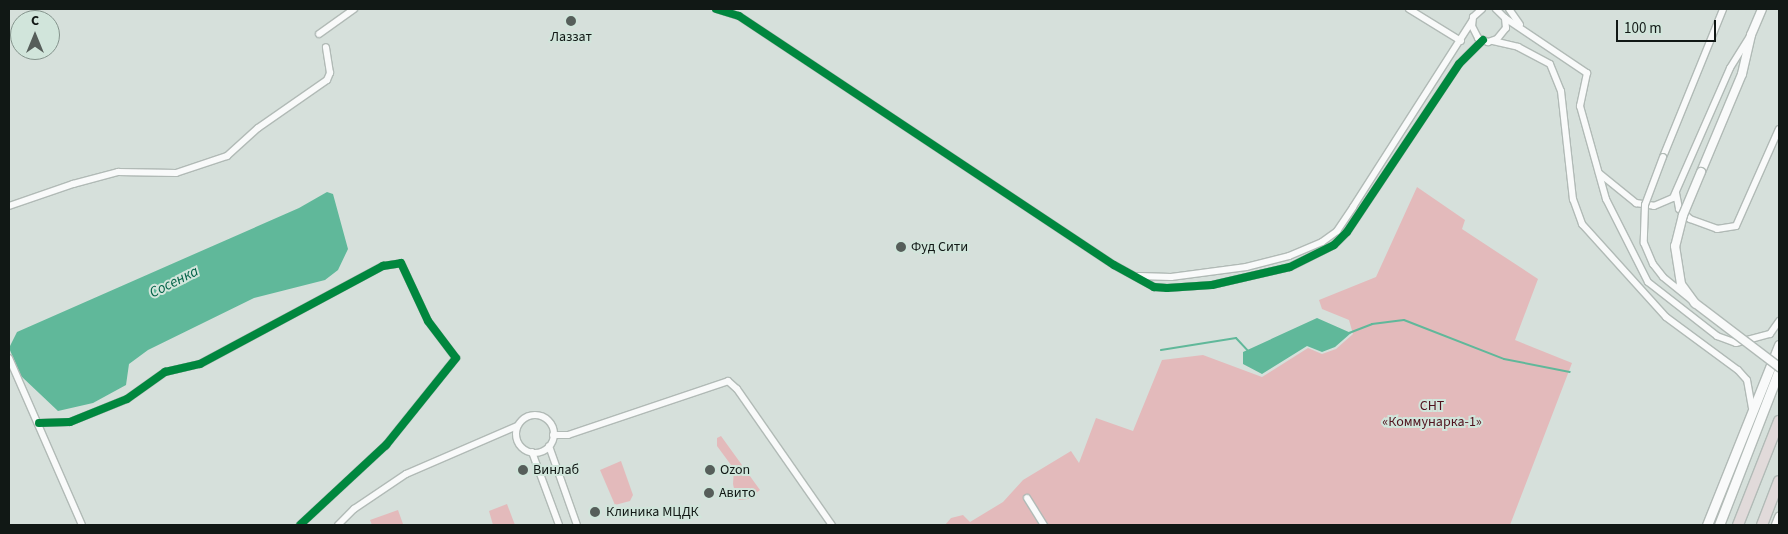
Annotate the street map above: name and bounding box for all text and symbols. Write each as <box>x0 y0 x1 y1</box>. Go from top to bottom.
north arrow <box>10 10 60 60</box>
scale bar <box>1618 10 1718 42</box>
text: С <box>31 11 39 31</box>
marker: Лаззат <box>565 15 577 27</box>
text: 100 m <box>1624 18 1662 39</box>
place label: Лаззат <box>550 29 592 45</box>
place label: Фуд Сити <box>911 239 968 255</box>
marker: Фуд Сити <box>895 241 907 253</box>
water label: Сосенка <box>147 262 201 302</box>
park label: СНТ «Коммунарка-1» <box>1382 398 1482 431</box>
place label: Винлаб <box>533 462 579 478</box>
place label: Ozon <box>720 462 750 478</box>
marker: Винлаб <box>517 464 529 476</box>
marker: Ozon <box>704 464 716 476</box>
place label: Авито <box>719 485 755 501</box>
marker: Авито <box>703 487 715 499</box>
place label: Клиника МЦДК <box>606 504 699 520</box>
marker: Клиника МЦДК <box>588 505 602 519</box>

